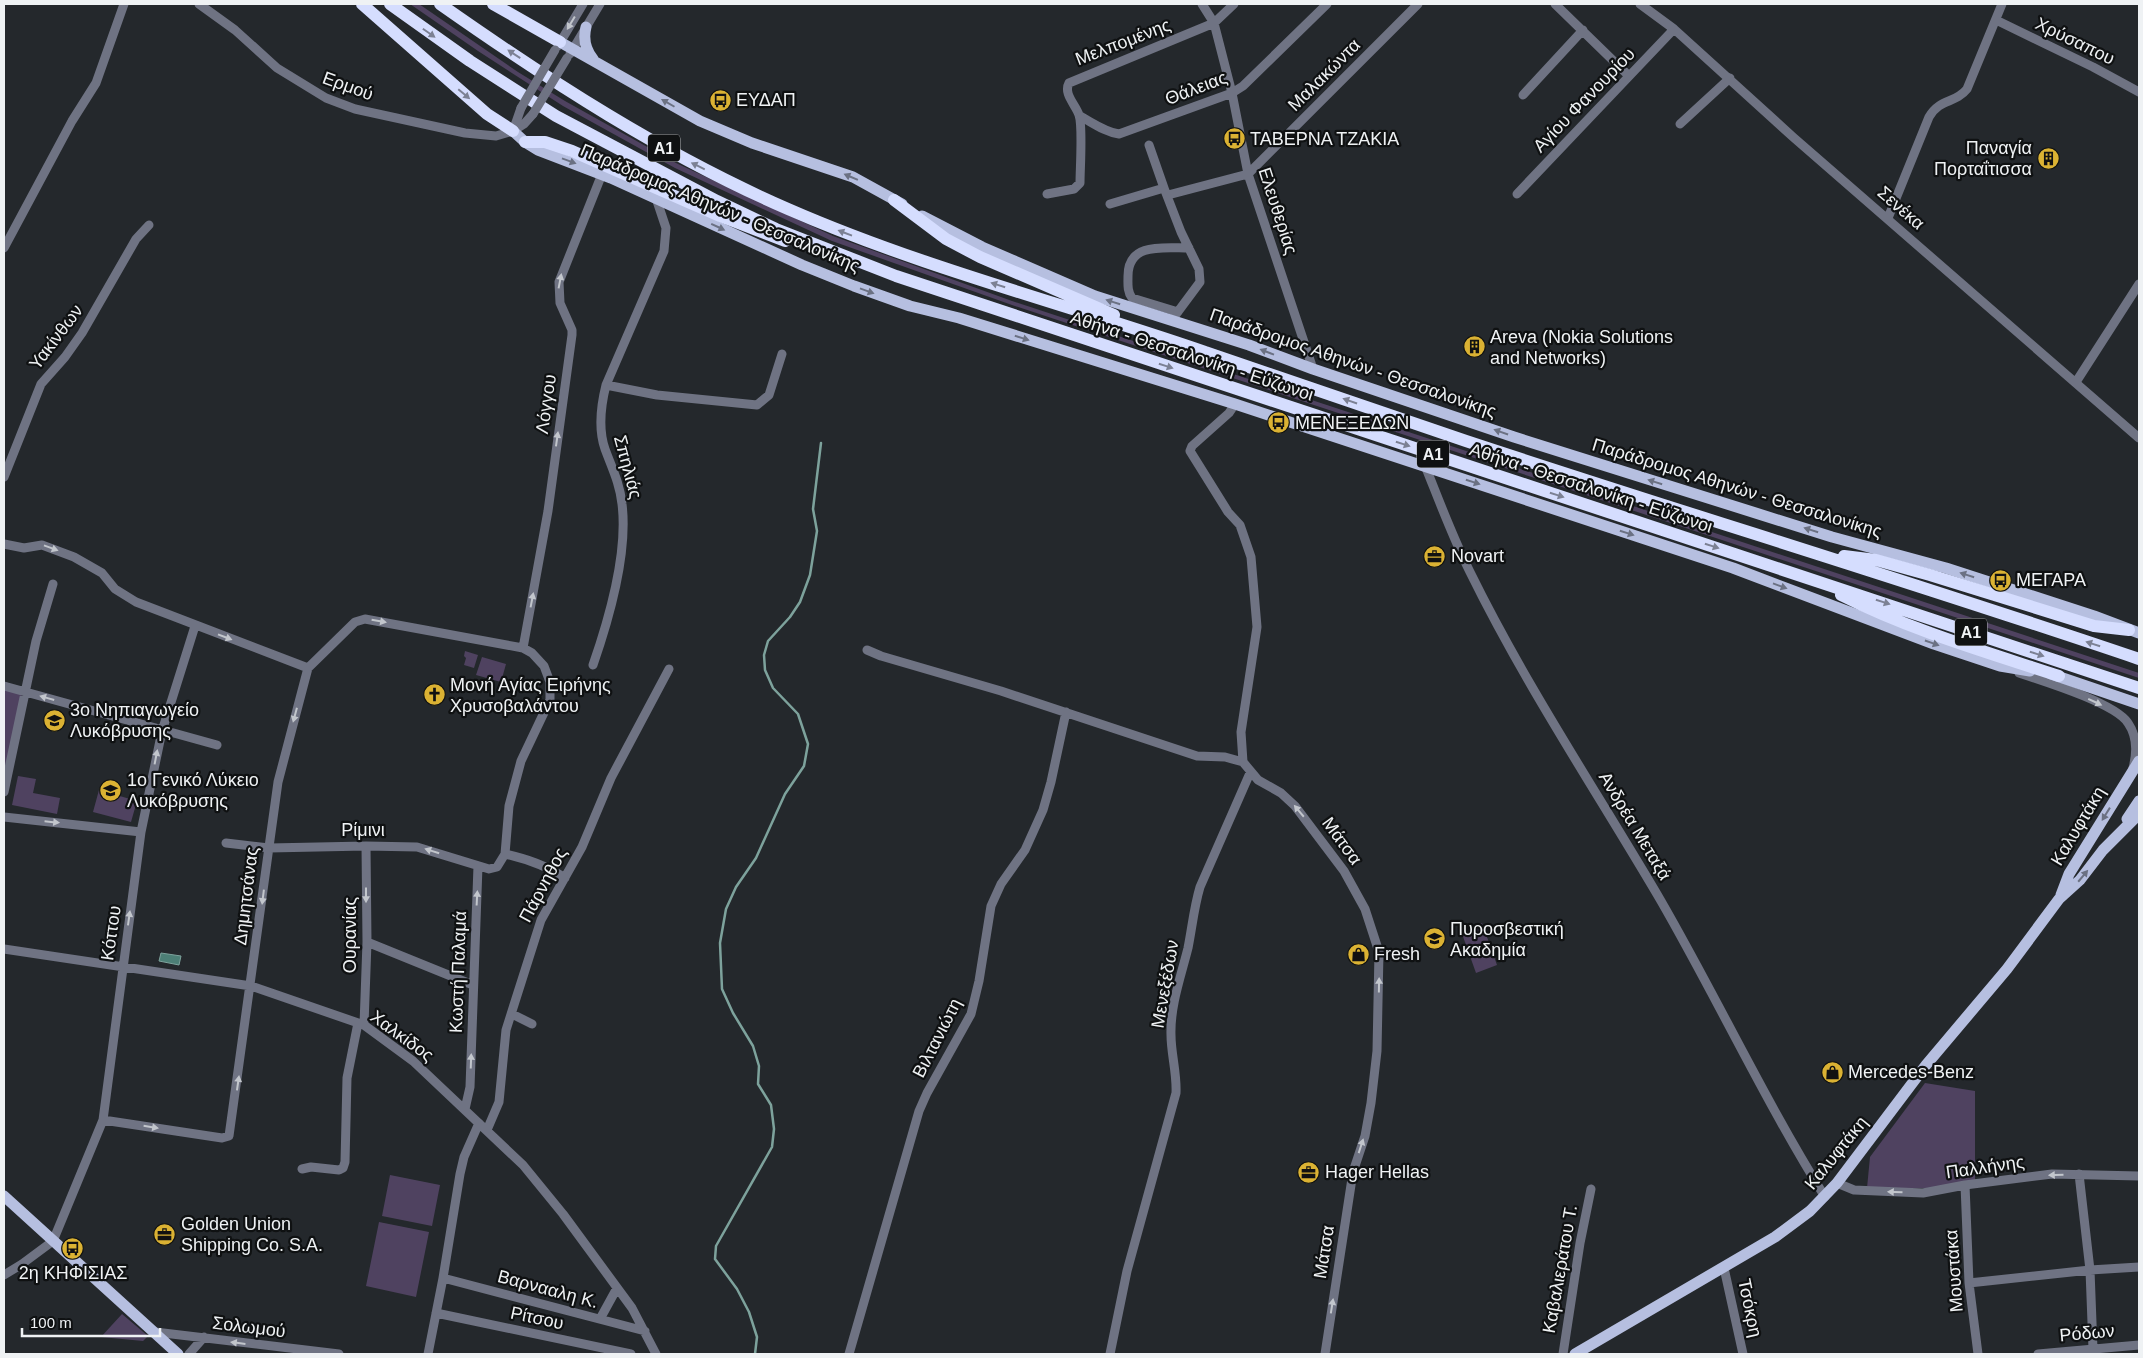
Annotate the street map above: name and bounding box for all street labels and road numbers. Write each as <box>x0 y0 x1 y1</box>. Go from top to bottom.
street label: Χρύσαπου <box>2032 13 2118 69</box>
street label: Μελπομένης <box>1073 15 1174 69</box>
street label: Μαλακώντα <box>1284 35 1364 115</box>
street label: Αγίου Φανουρίου <box>1529 44 1639 156</box>
street label: Θάλειας <box>1162 67 1230 109</box>
street label: Ερμού <box>320 68 376 104</box>
road number: Α1 <box>648 134 680 162</box>
street label: Παράδρομος Αθηνών - Θεσσαλονίκης <box>577 140 863 276</box>
street label: Ελευθερίας <box>1255 165 1302 257</box>
street label: Σενέκα <box>1874 182 1928 234</box>
street label: Υακίνθων <box>25 301 87 373</box>
street label: Παράδρομος Αθηνών - Θεσσαλονίκης <box>1207 304 1499 422</box>
street label: Αθήνα - Θεσσαλονίκη - Εύζωνοι <box>1068 307 1316 405</box>
street label: Λόγγου <box>532 373 560 435</box>
street label: Σπηλιάς <box>610 433 646 501</box>
street label: Παράδρομος Αθηνών - Θεσσαλονίκης <box>1590 434 1884 542</box>
street label: Αθήνα - Θεσσαλονίκη - Εύζωνοι <box>1467 439 1715 537</box>
road number: Α1 <box>1417 440 1449 468</box>
road number: Α1 <box>1955 618 1987 646</box>
street label: Ανδρέα Μεταξά <box>1595 768 1675 884</box>
street label: Καλυφτάκη <box>2047 783 2109 869</box>
street label: Μάτσα <box>1318 813 1366 869</box>
street label: Ρίμινι <box>341 820 385 840</box>
street label: Πάρνηθος <box>515 844 571 926</box>
street label: Δημητσάνας <box>230 845 262 946</box>
street label: Ουρανίας <box>340 896 360 973</box>
street label: Κόττου <box>97 904 125 962</box>
street label: Κωστή Παλαμά <box>446 910 470 1034</box>
street label: Μενεξέδων <box>1147 938 1183 1030</box>
street label: Βιλτανιώτη <box>909 995 965 1081</box>
street label: Χαλκίδος <box>367 1006 438 1066</box>
street label: Καλυφτάκη <box>1800 1112 1872 1194</box>
street label: Παλλήνης <box>1944 1152 2026 1182</box>
street label: Καβαλιεράτου Τ. <box>1539 1203 1581 1335</box>
street label: Μάτσα <box>1310 1224 1338 1280</box>
street label: Μουστάκα <box>1941 1229 1967 1313</box>
street label: Βαρνααλη Κ. <box>495 1266 601 1312</box>
street label: Τσόκρη <box>1734 1277 1766 1339</box>
street label: Ρίτσου <box>509 1303 565 1333</box>
street label: Σολωμού <box>211 1313 287 1341</box>
street label: Ρόδων <box>2059 1321 2115 1345</box>

